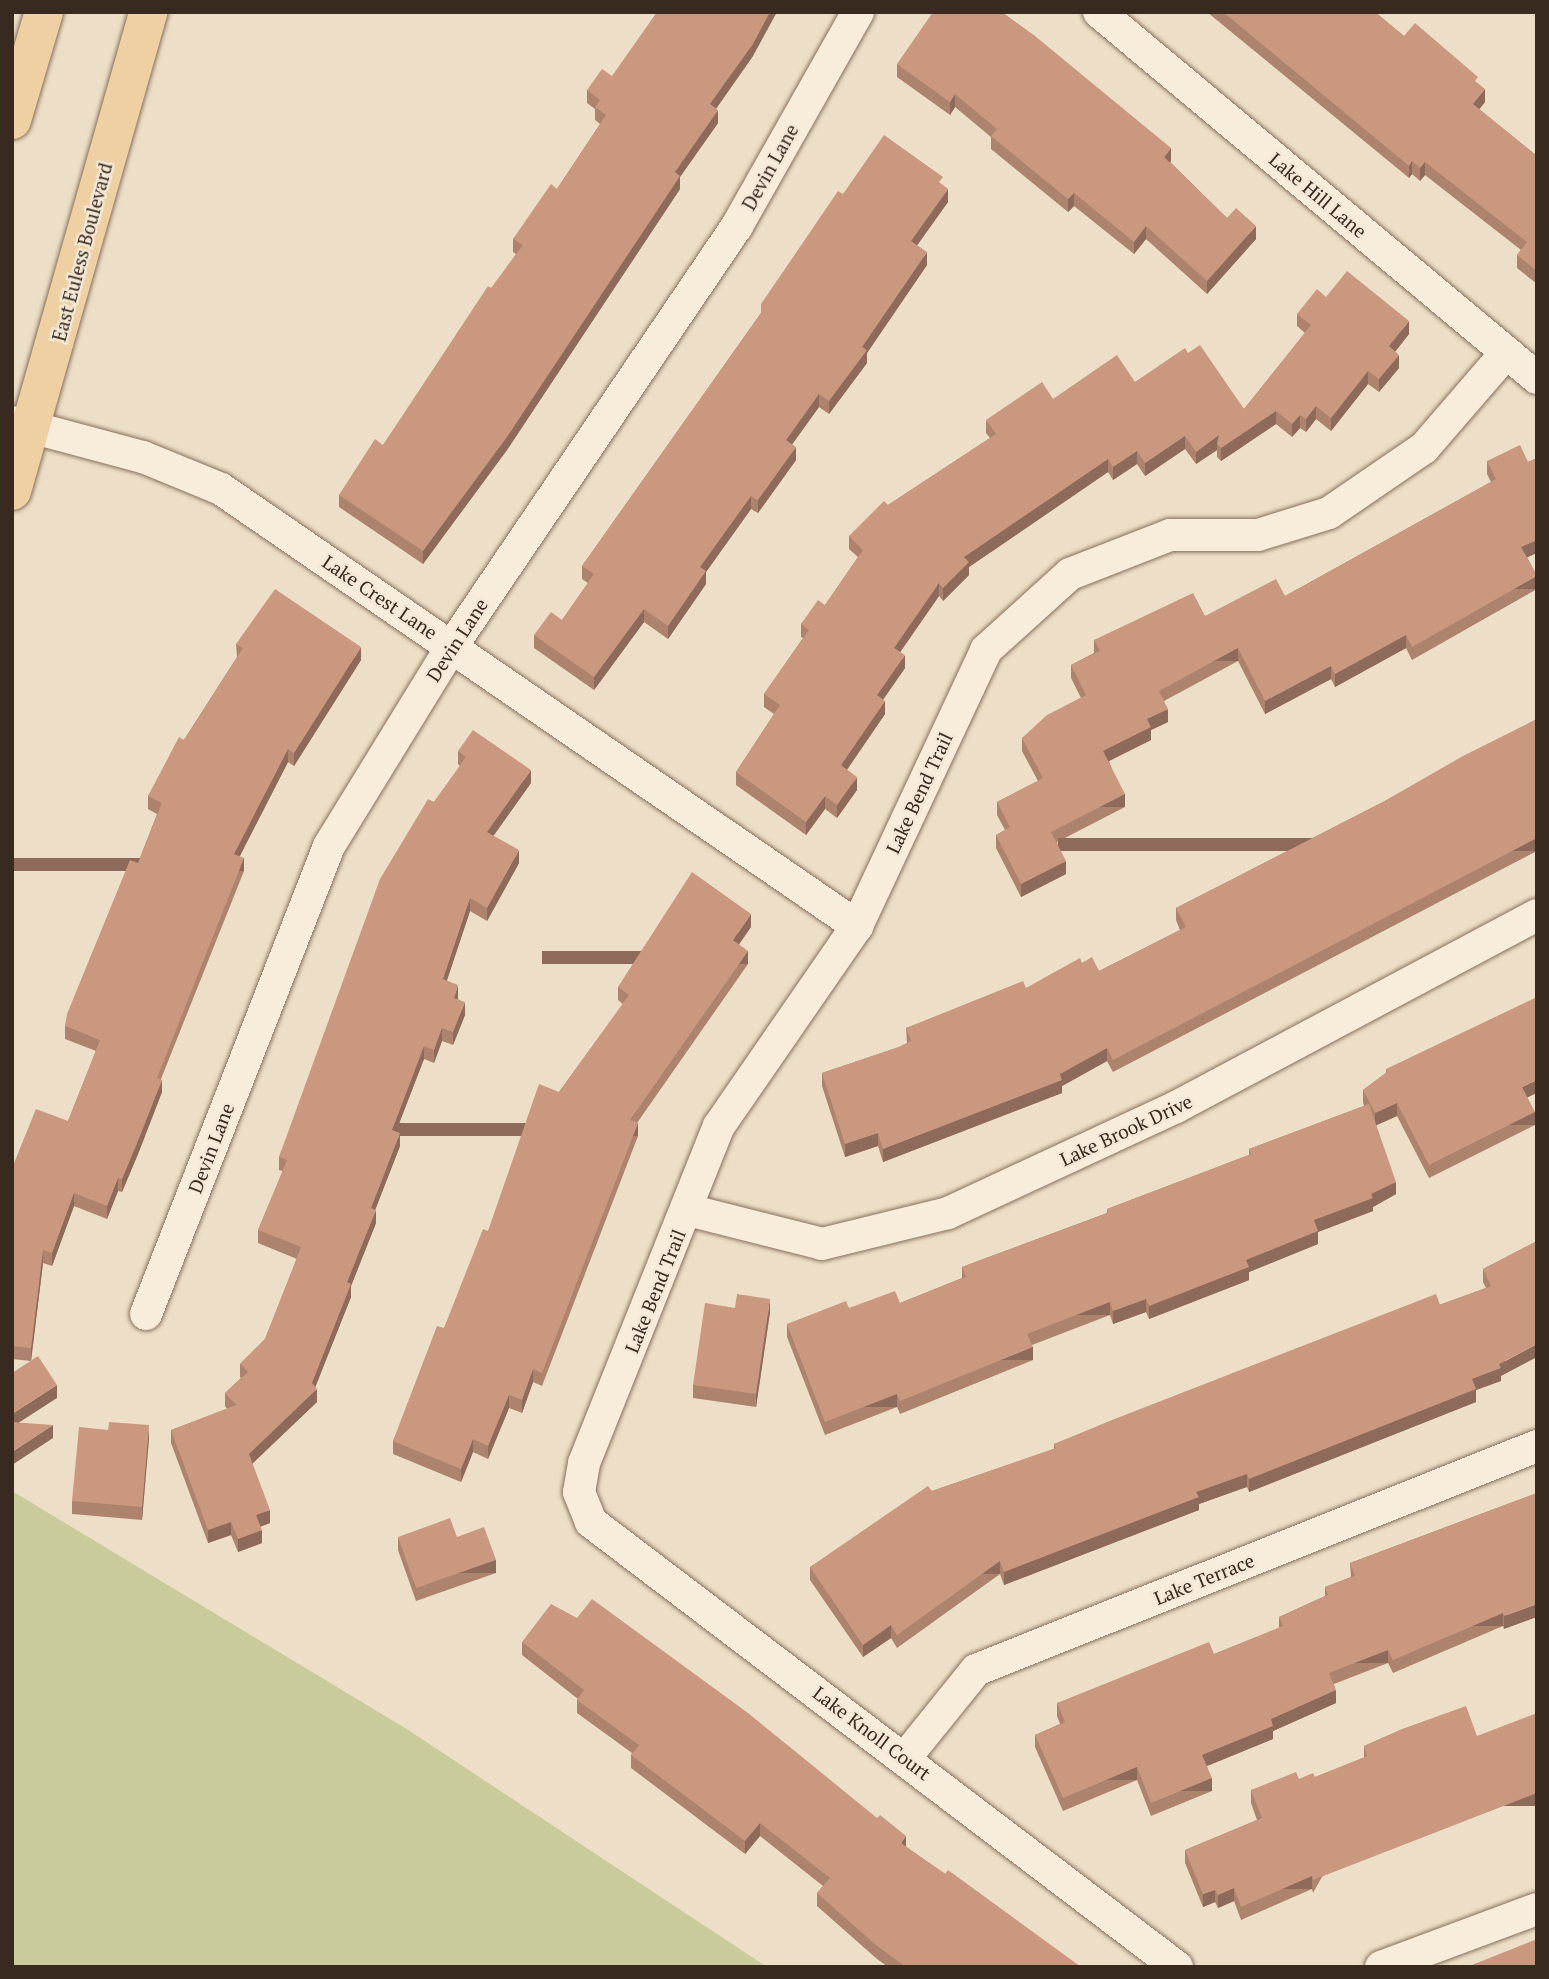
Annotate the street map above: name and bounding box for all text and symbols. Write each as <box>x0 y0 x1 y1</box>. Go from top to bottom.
street label: Devin Lane <box>737 120 803 214</box>
street label: Lake Hill Lane <box>1265 148 1371 242</box>
street label: East Euless Boulevard <box>47 160 117 344</box>
street label: Lake Crest Lane <box>318 550 442 644</box>
street label: Devin Lane <box>422 594 492 686</box>
street label: Lake Bend Trail <box>881 729 957 857</box>
street label: Lake Brook Drive <box>1056 1089 1196 1171</box>
street label: Devin Lane <box>183 1100 239 1196</box>
street label: Lake Bend Trail <box>620 1226 690 1356</box>
street label: Lake Terrace <box>1151 1549 1257 1609</box>
street label: Lake Knoll Court <box>809 1681 935 1785</box>

